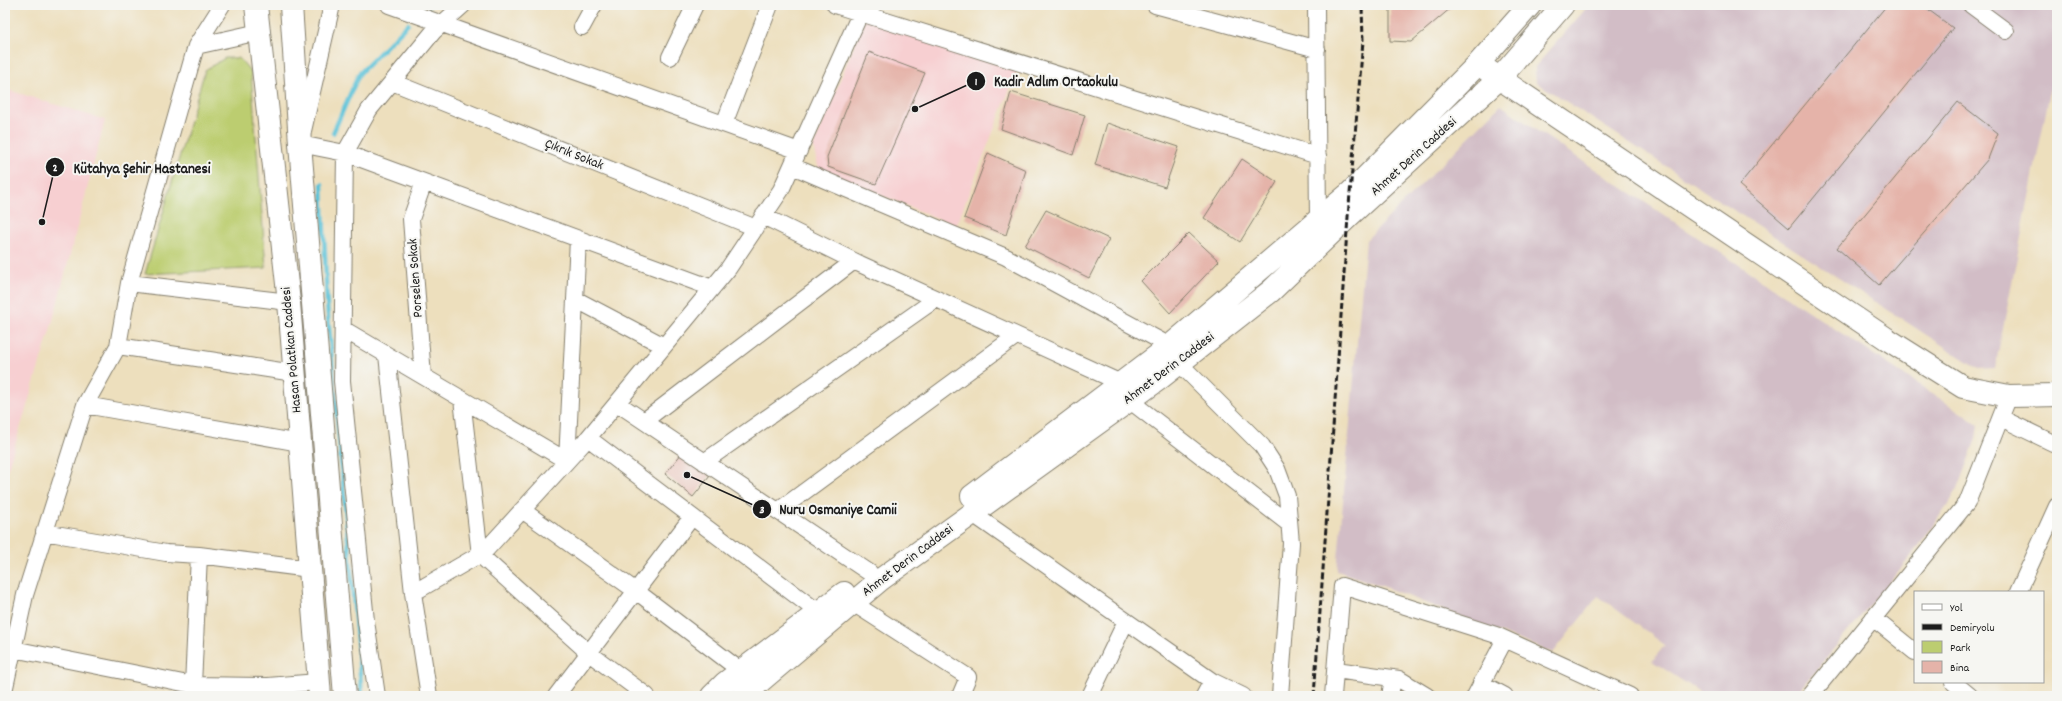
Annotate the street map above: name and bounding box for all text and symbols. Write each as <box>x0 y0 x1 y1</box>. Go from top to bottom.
callout: Kadir Adlım Ortaokulu <box>966 68 1126 95</box>
text: Kadir Adlım Ortaokulu <box>994 72 1119 94</box>
text: 1 <box>975 74 978 91</box>
street label: Ahmet Derin Caddesi <box>1366 112 1462 201</box>
street label: Çıkrık Sokak <box>542 134 607 176</box>
callout: Kütahya Şehir Hastanesi <box>45 154 218 181</box>
text: Kütahya Şehir Hastanesi <box>74 159 211 181</box>
text: 2 <box>52 160 58 177</box>
street label: Porselen Sokak <box>403 237 429 318</box>
street label: Hasan Polatkan Caddesi <box>276 286 307 414</box>
street label: Ahmet Derin Caddesi <box>1119 328 1219 410</box>
callout: Nuru Osmaniye Camii <box>752 495 905 522</box>
text: Nuru Osmaniye Camii <box>779 500 897 522</box>
text: 3 <box>759 502 765 519</box>
street label: Ahmet Derin Caddesi <box>858 520 958 602</box>
legend <box>1914 591 2044 683</box>
text: Yol <box>1950 600 1963 617</box>
text: Demiryolu <box>1950 620 1995 637</box>
text: Park <box>1950 640 1971 657</box>
text: Bina <box>1950 660 1969 677</box>

